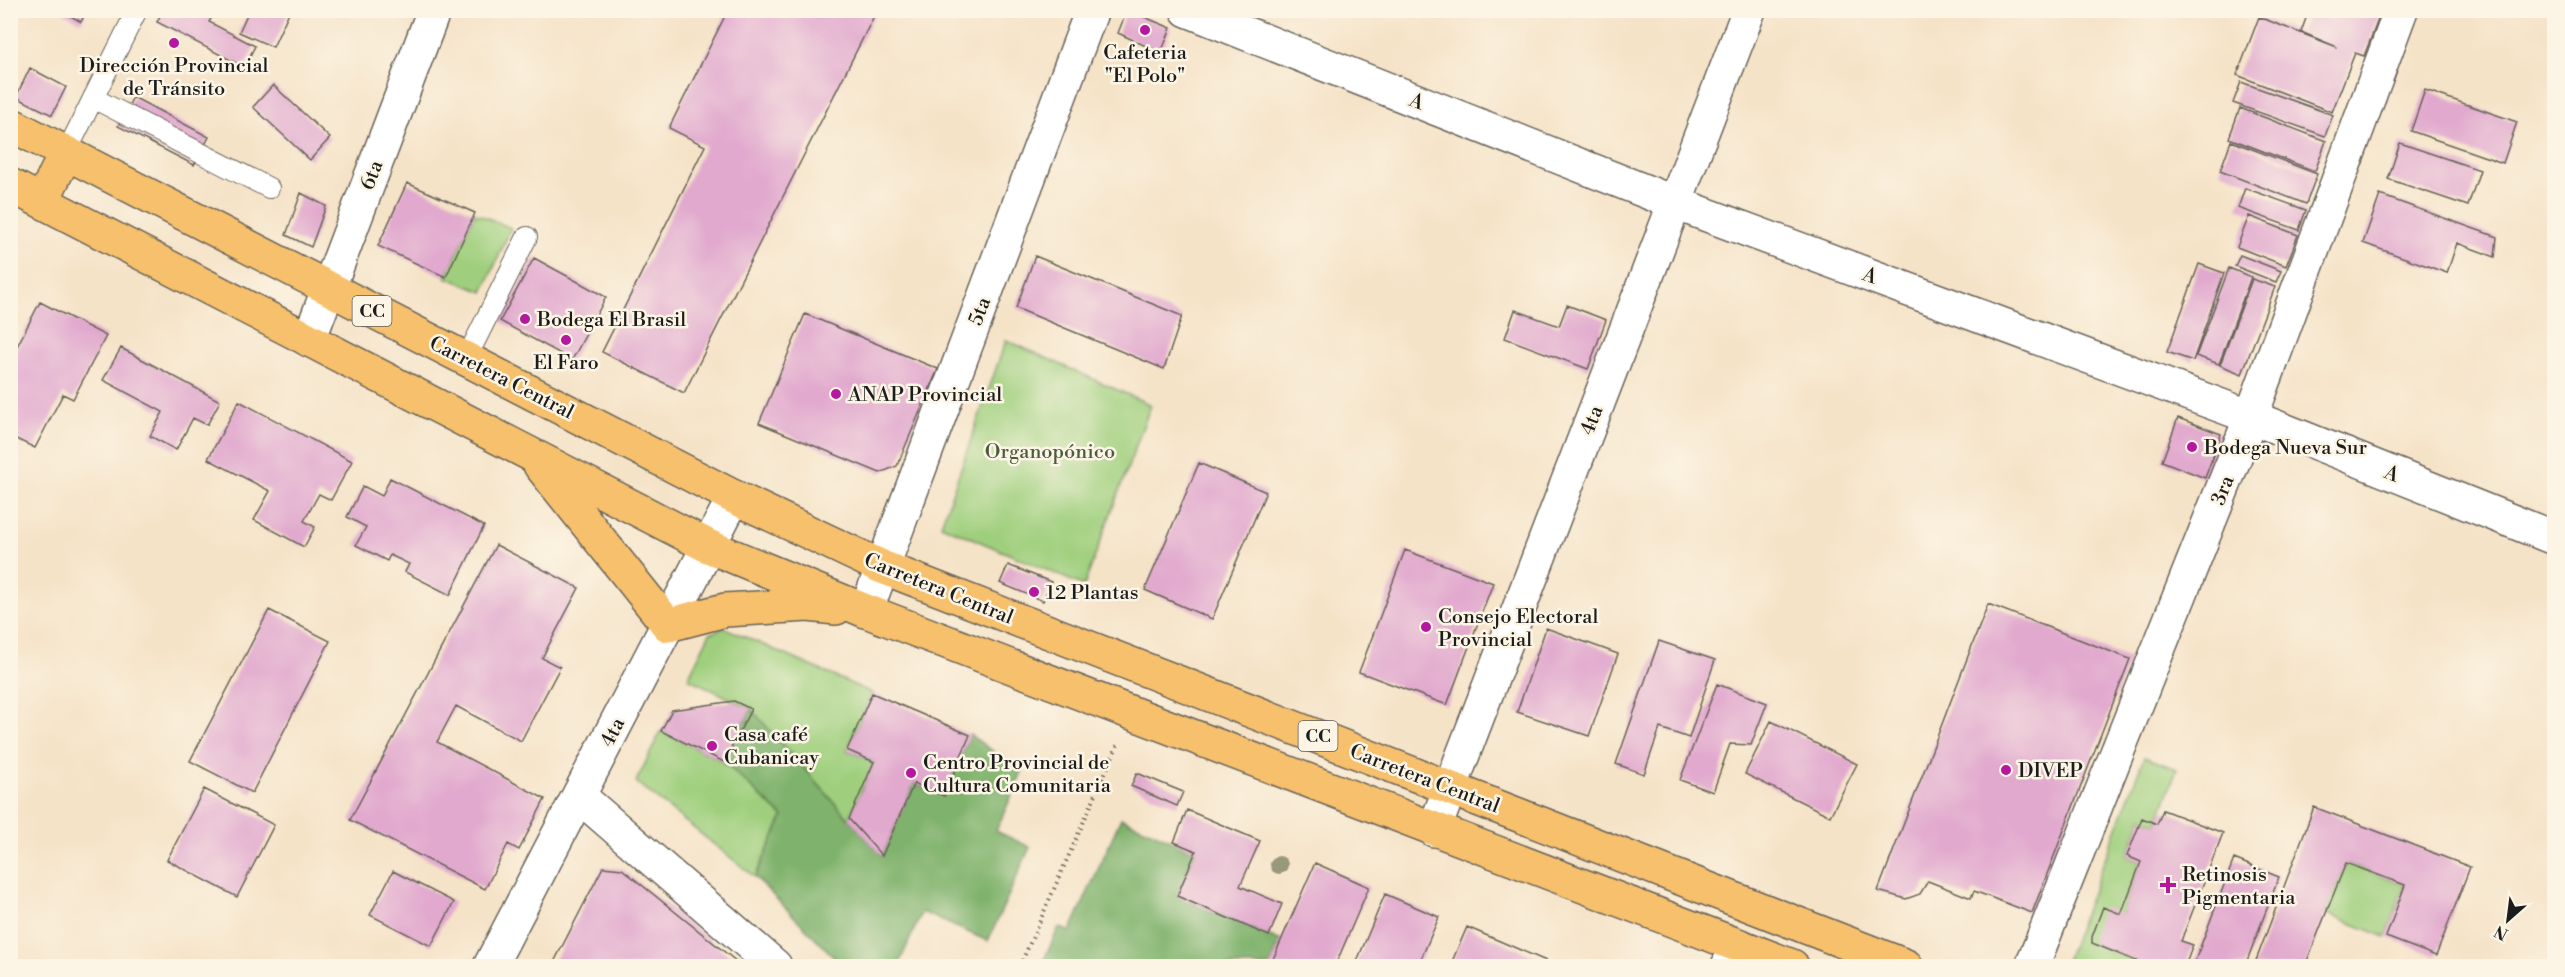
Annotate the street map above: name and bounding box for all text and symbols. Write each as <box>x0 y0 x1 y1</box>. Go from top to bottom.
marker: Cafeteria "El Polo" <box>1138 23 1152 37</box>
marker: Dirección Provincial de Tránsito <box>167 36 181 50</box>
place label: Cafeteria "El Polo" <box>1103 41 1188 89</box>
place label: Dirección Provincial de Tránsito <box>80 54 269 102</box>
street label: A <box>1405 88 1429 117</box>
street label: 6ta <box>355 156 390 194</box>
street label: A <box>1858 262 1881 291</box>
street label: 5ta <box>964 293 997 329</box>
road number: CC <box>352 296 392 326</box>
place label: Bodega El Brasil <box>536 308 686 333</box>
marker: Bodega El Brasil <box>518 312 532 326</box>
street label: Carretera Central <box>425 331 578 426</box>
marker: El Faro <box>559 333 573 347</box>
place label: El Faro <box>533 351 599 376</box>
place label: ANAP Provincial <box>847 383 1002 408</box>
marker: ANAP Provincial <box>829 387 843 401</box>
street label: 4ta <box>1575 402 1610 439</box>
place label: Bodega Nueva Sur <box>2203 436 2367 461</box>
park label: Organopónico <box>985 440 1115 465</box>
marker: Bodega Nueva Sur <box>2185 440 2199 454</box>
street label: A <box>2379 460 2404 489</box>
street label: 3ra <box>2206 471 2241 509</box>
street label: Carretera Central <box>860 548 1017 631</box>
place label: 12 Plantas <box>1046 581 1138 606</box>
marker: 12 Plantas <box>1027 585 1041 599</box>
place label: Consejo Electoral Provincial <box>1438 605 1598 653</box>
marker: Consejo Electoral Provincial <box>1419 620 1433 634</box>
street label: 4ta <box>596 713 632 751</box>
road number: CC <box>1298 721 1338 751</box>
place label: Casa café Cubanicay <box>724 723 819 771</box>
marker: Casa café Cubanicay <box>705 739 719 753</box>
street label: Carretera Central <box>1346 739 1503 820</box>
place label: Centro Provincial de Cultura Comunitaria <box>923 751 1112 799</box>
place label: DIVEP <box>2018 759 2083 784</box>
marker: DIVEP <box>1999 763 2013 777</box>
marker: Centro Provincial de Cultura Comunitaria <box>904 766 918 780</box>
place label: Retinosis Pigmentaria <box>2182 863 2296 911</box>
marker: Retinosis Pigmentaria <box>2159 876 2177 894</box>
north arrow <box>2478 890 2538 950</box>
text: N <box>2491 920 2512 944</box>

